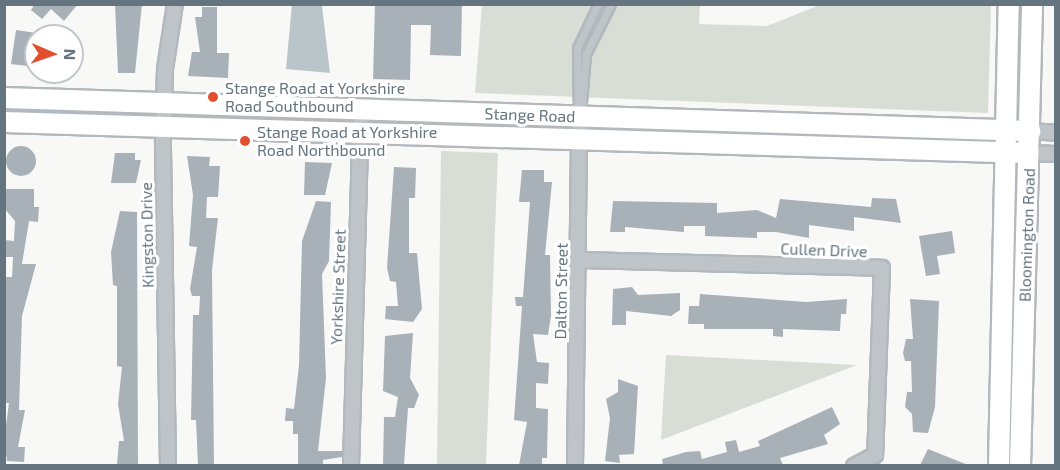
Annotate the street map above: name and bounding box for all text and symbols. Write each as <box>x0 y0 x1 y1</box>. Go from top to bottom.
north arrow <box>24 24 84 84</box>
text: N <box>61 48 80 61</box>
place label: Stange Road at Yorkshire Road Southbound <box>225 78 406 116</box>
marker: Stange Road at Yorkshire Road Southbound <box>206 90 220 104</box>
street label: Stange Road <box>484 104 576 126</box>
place label: Stange Road at Yorkshire Road Northbound <box>257 122 438 160</box>
marker: Stange Road at Yorkshire Road Northbound <box>238 134 252 148</box>
street label: Bloomington Road <box>1015 168 1039 302</box>
street label: Kingston Drive <box>136 182 158 288</box>
street label: Yorkshire Street <box>326 229 350 345</box>
street label: Cullen Drive <box>780 239 868 261</box>
street label: Dalton Street <box>551 243 571 339</box>

